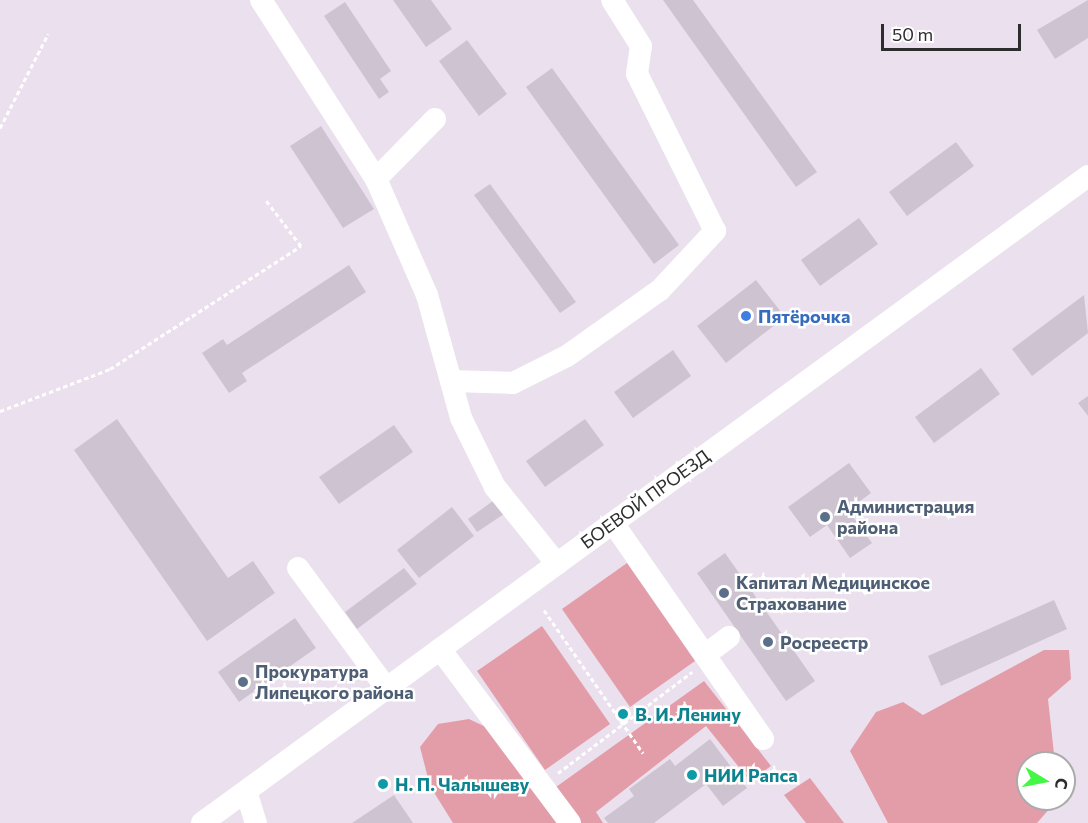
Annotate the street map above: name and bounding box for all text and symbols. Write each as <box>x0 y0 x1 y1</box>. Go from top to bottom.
scale bar <box>884 12 1024 50</box>
text: 50 m <box>892 23 933 45</box>
place label: Пятёрочка <box>758 305 850 327</box>
marker: Пятёрочка <box>739 309 753 323</box>
street label: БОЕВОЙ ПРОЕЗД <box>576 445 714 553</box>
place label: Администрация района <box>837 496 974 538</box>
marker: Администрация района <box>818 510 832 524</box>
place label: Капитал Медицинское Страхование <box>736 572 930 614</box>
marker: Капитал Медицинское Страхование <box>717 586 731 600</box>
place label: Росреестр <box>780 631 868 653</box>
marker: Росреестр <box>761 635 775 649</box>
place label: Прокуратура Липецкого района <box>255 661 414 704</box>
marker: Прокуратура Липецкого района <box>236 675 250 689</box>
place label: В. И. Ленину <box>635 703 741 725</box>
marker: В. И. Ленину <box>616 707 630 721</box>
north arrow <box>1016 751 1076 811</box>
place label: НИИ Рапса <box>704 764 798 786</box>
marker: НИИ Рапса <box>685 768 699 782</box>
place label: Н. П. Чалышеву <box>395 773 529 795</box>
marker: Н. П. Чалышеву <box>376 777 390 791</box>
text: С <box>1052 777 1073 791</box>

